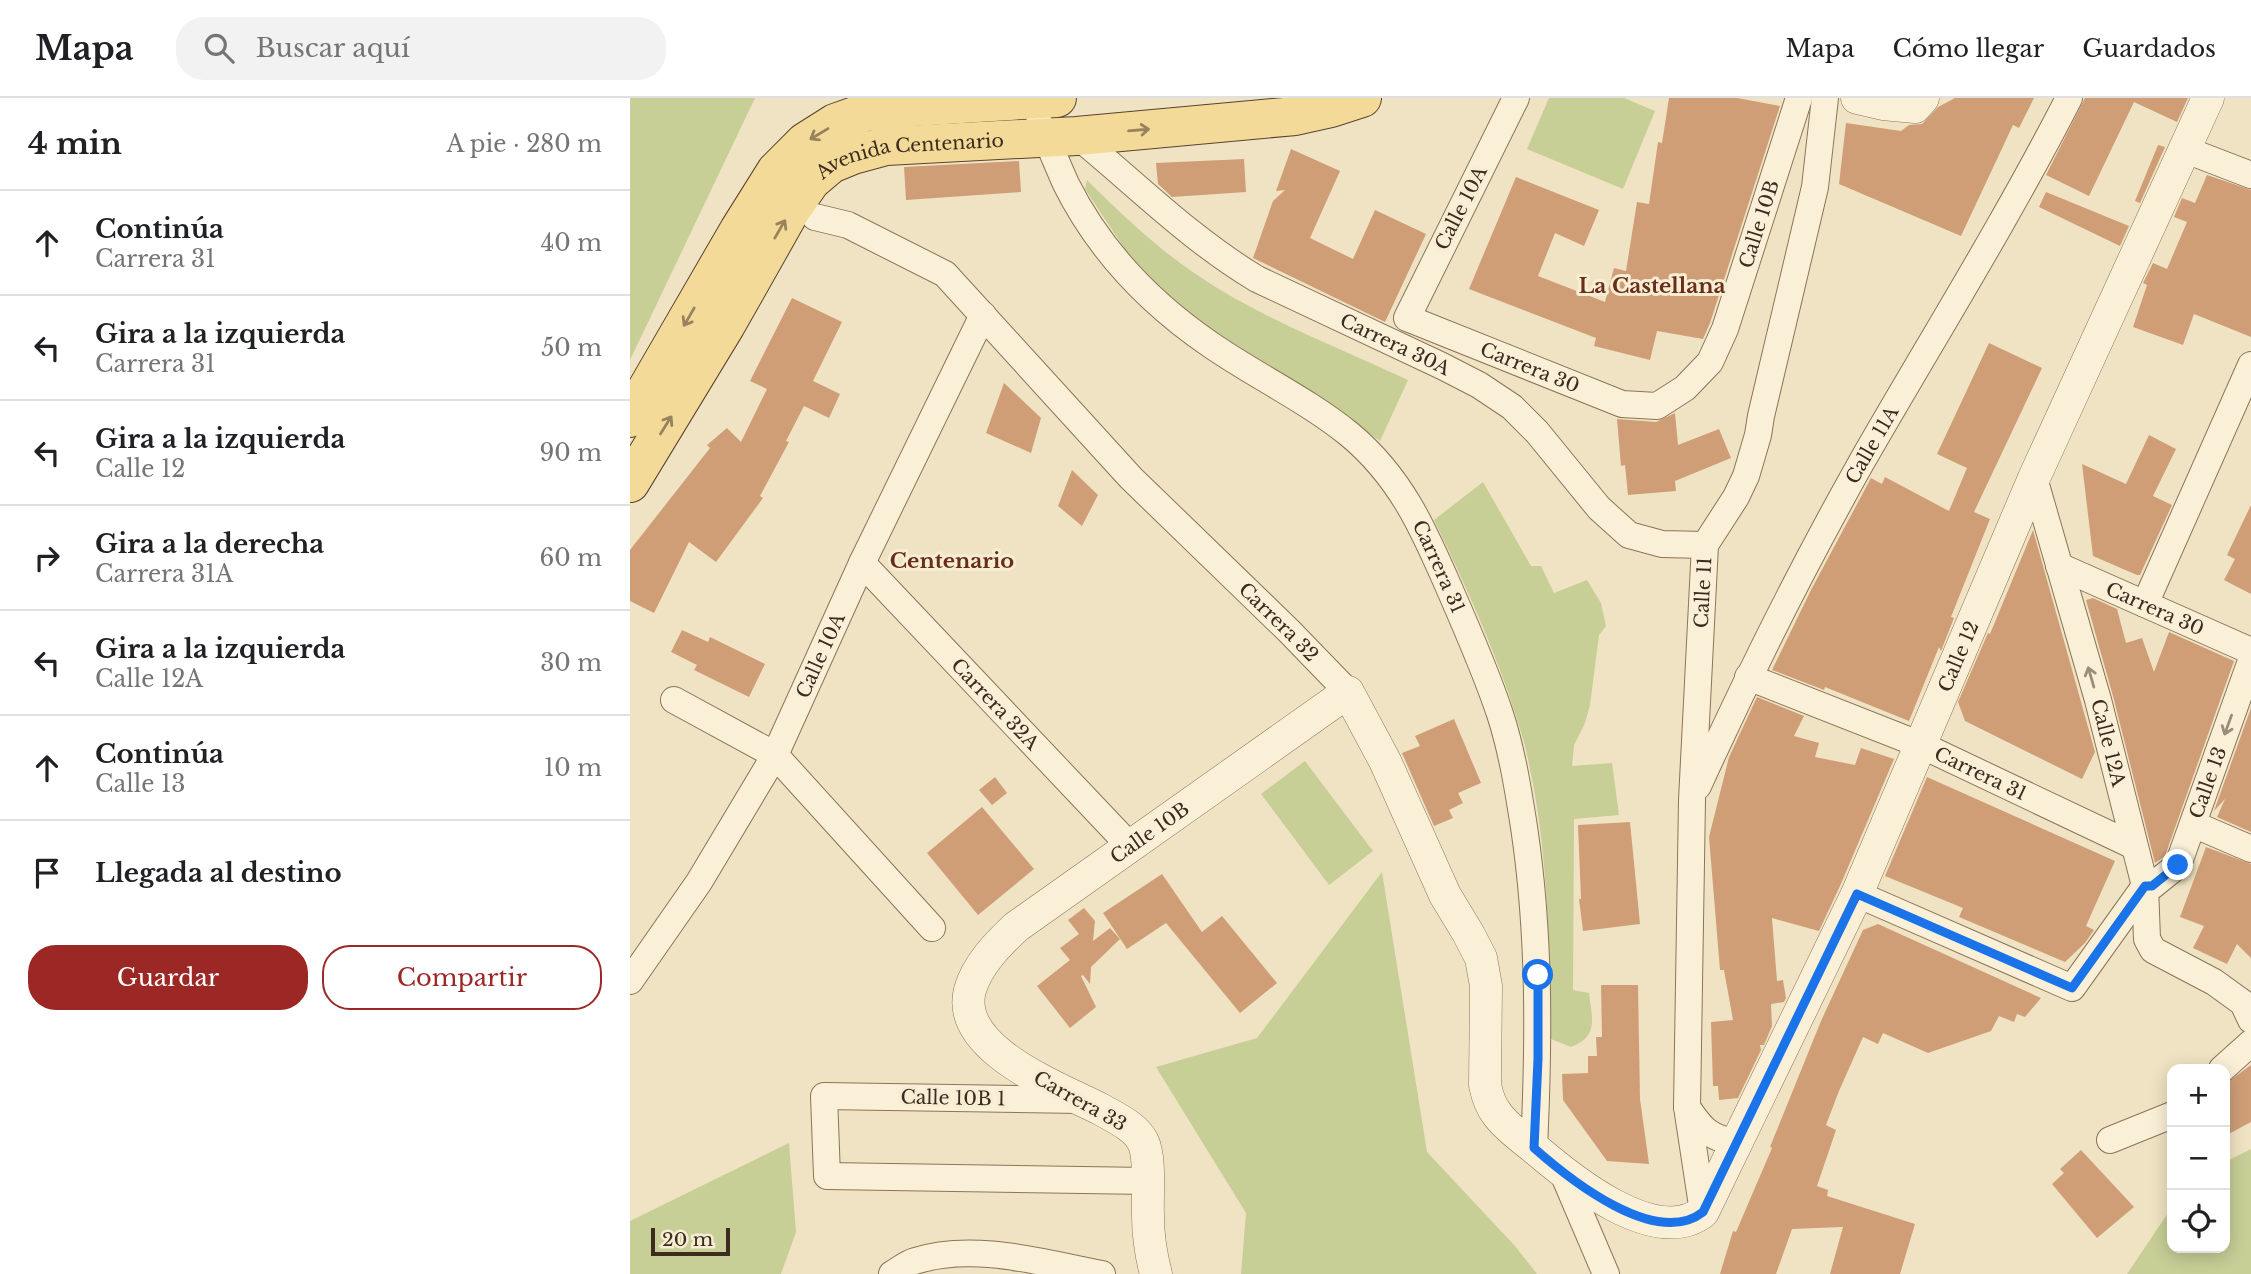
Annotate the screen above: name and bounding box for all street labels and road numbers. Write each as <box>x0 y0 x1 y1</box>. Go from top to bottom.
street label: Avenida Centenario <box>810 128 1004 184</box>
street label: Calle 10A <box>1430 162 1492 254</box>
street label: Calle 10B <box>1734 177 1783 271</box>
street label: Carrera 30A <box>1337 308 1455 380</box>
street label: Carrera 30 <box>1477 337 1583 397</box>
street label: Calle 11A <box>1840 401 1903 488</box>
street label: Carrera 31 <box>1408 516 1470 617</box>
street label: Calle 11 <box>1689 556 1716 629</box>
street label: Carrera 32 <box>1234 577 1324 666</box>
street label: Carrera 30 <box>2102 577 2208 640</box>
street label: Calle 10A <box>791 609 849 702</box>
street label: Calle 12 <box>1933 617 1983 695</box>
street label: Carrera 32A <box>947 653 1044 755</box>
street label: Calle 12A <box>2087 696 2131 789</box>
street label: Carrera 31 <box>1931 742 2031 805</box>
street label: Calle 13 <box>2184 743 2231 822</box>
street label: Calle 10B <box>1106 797 1193 868</box>
street label: Carrera 33 <box>1029 1066 1131 1136</box>
street label: Calle 10B 1 <box>900 1086 1006 1110</box>

